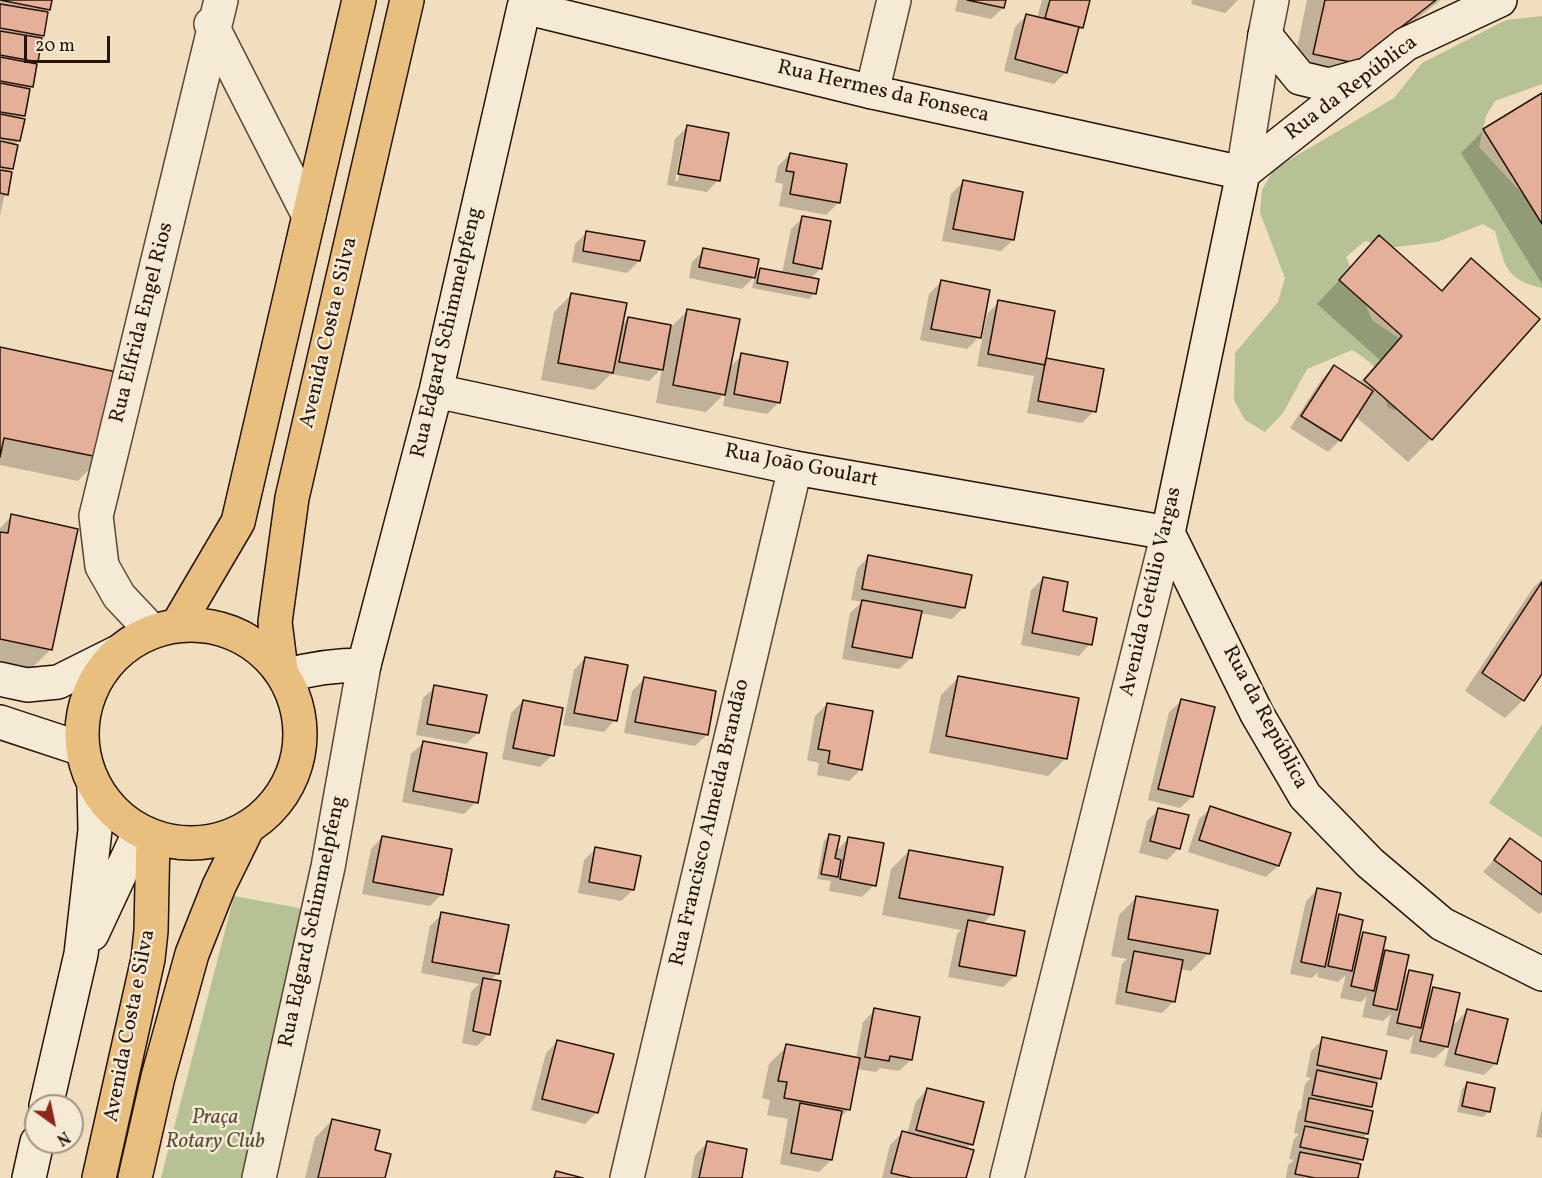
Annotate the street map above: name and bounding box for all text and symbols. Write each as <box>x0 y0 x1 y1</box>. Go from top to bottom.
scale bar <box>27 24 112 62</box>
street label: Rua da República <box>1281 31 1423 147</box>
text: 20 m <box>35 34 75 59</box>
street label: Rua Hermes da Fonseca <box>775 56 991 130</box>
street label: Rua Edgard Schimmelpfeng <box>407 205 489 461</box>
street label: Rua Elfrida Engel Rios <box>106 220 180 426</box>
street label: Avenida Costa e Silva <box>296 235 364 431</box>
street label: Rua João Goulart <box>722 440 880 494</box>
street label: Avenida Getúlio Vargas <box>1116 485 1188 699</box>
street label: Rua da República <box>1216 642 1312 794</box>
street label: Rua Francisco Almeida Brandão <box>666 677 756 969</box>
street label: Rua Edgard Schimmelpfeng <box>275 794 353 1050</box>
street label: Avenida Costa e Silva <box>100 928 162 1124</box>
north arrow <box>24 1094 84 1154</box>
park label: Praça Rotary Club <box>166 1106 264 1156</box>
text: N <box>52 1125 74 1150</box>

